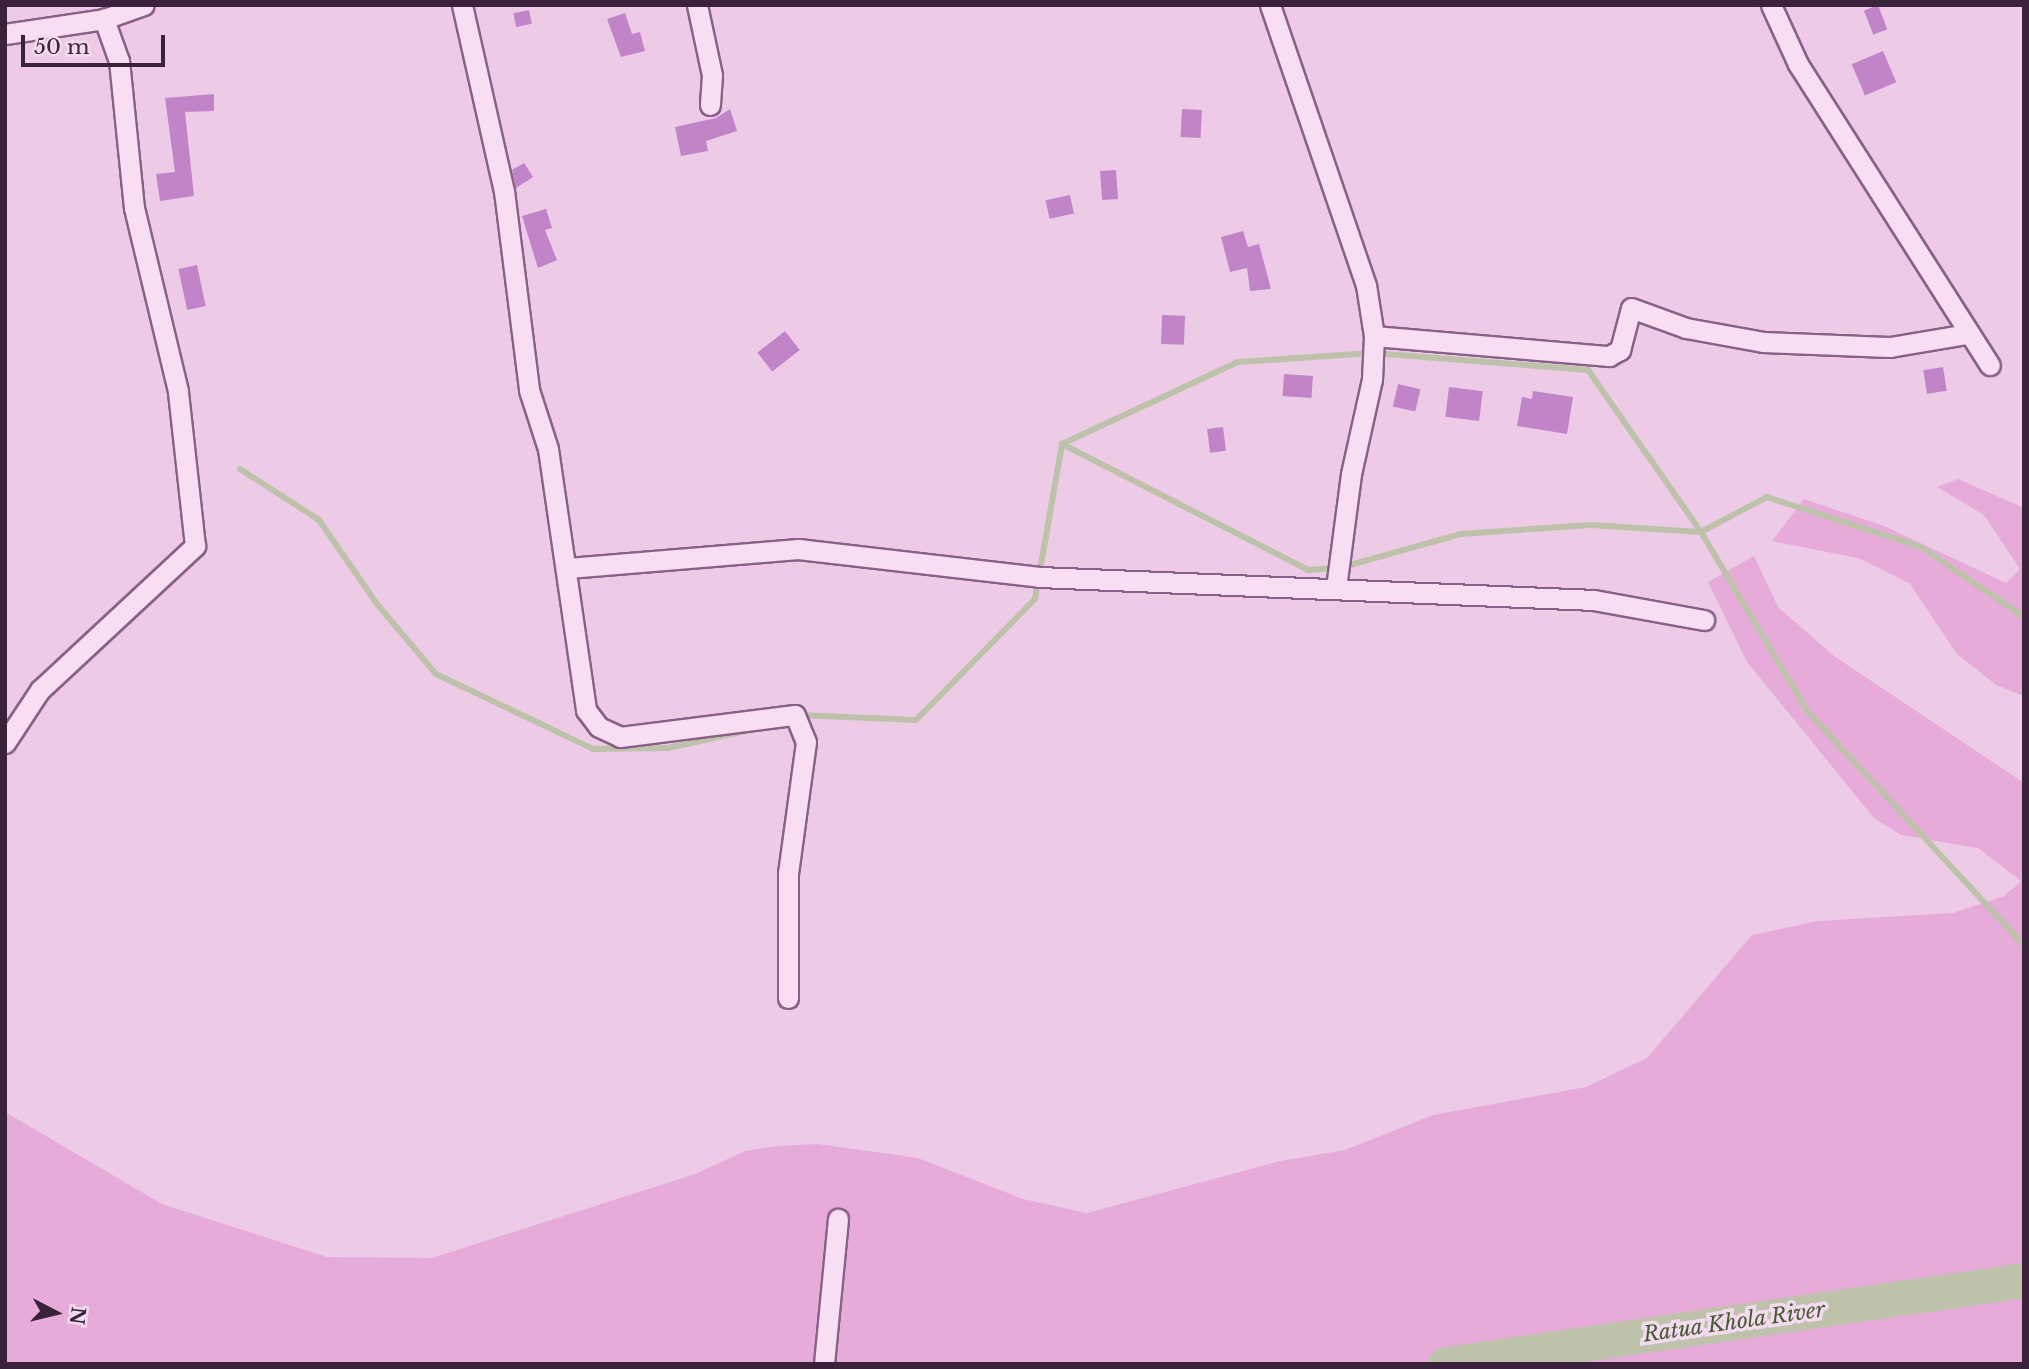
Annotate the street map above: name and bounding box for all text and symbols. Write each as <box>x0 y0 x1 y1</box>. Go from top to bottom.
scale bar <box>24 21 168 65</box>
text: 50 m <box>34 34 89 60</box>
north arrow <box>21 1278 91 1348</box>
water label: Ratua Khola River <box>1641 1297 1827 1347</box>
text: N <box>65 1305 90 1326</box>

